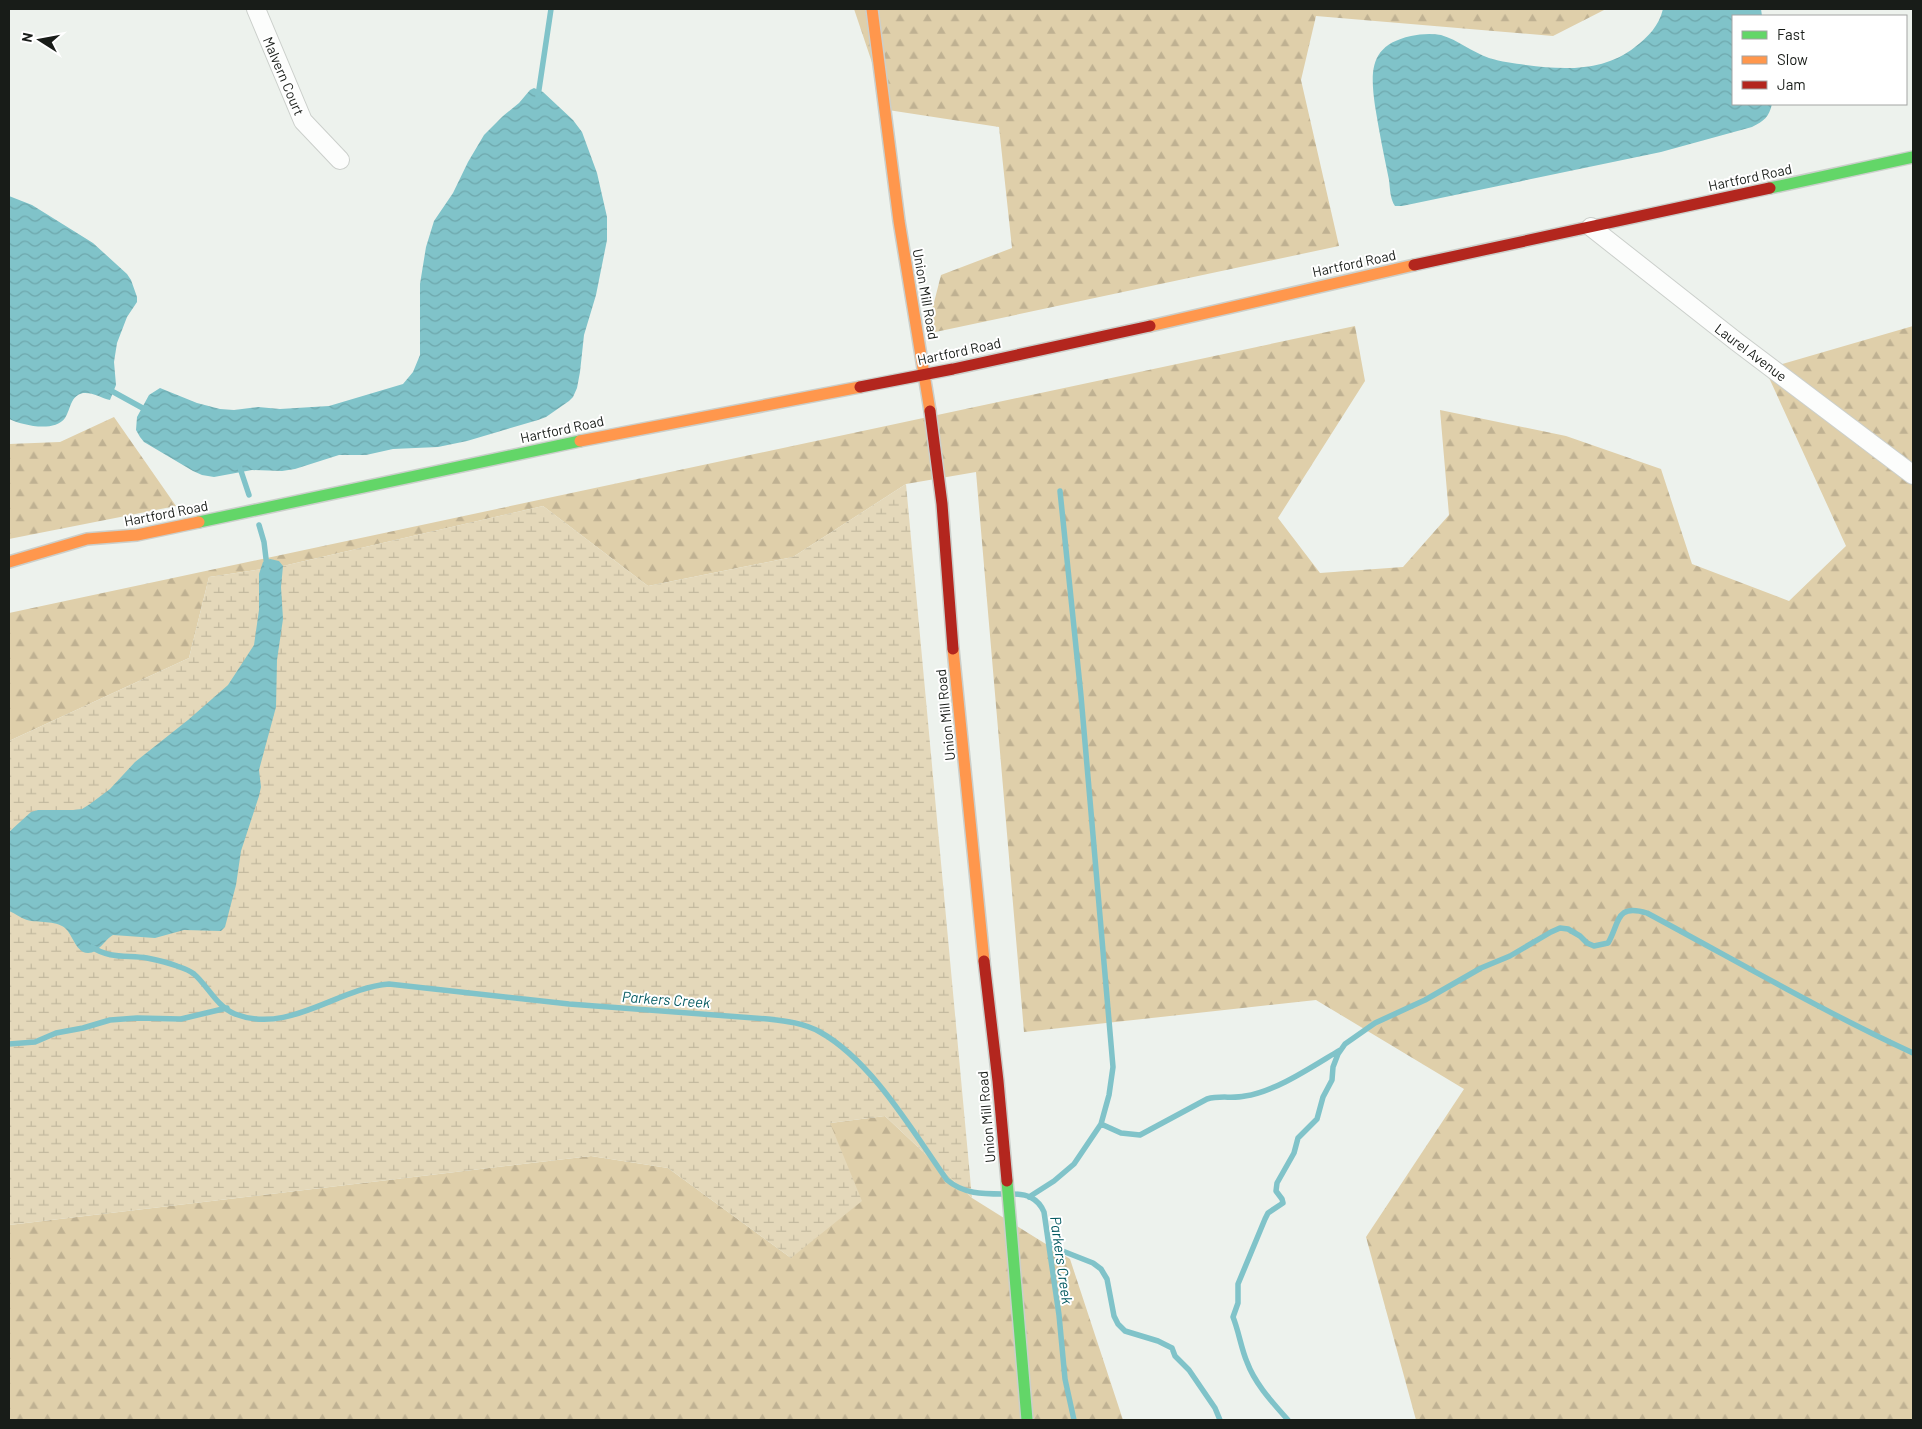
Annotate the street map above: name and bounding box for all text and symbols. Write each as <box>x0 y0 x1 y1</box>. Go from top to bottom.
north arrow <box>15 15 65 65</box>
legend <box>1732 15 1907 105</box>
text: Fast <box>1777 25 1805 43</box>
text: N <box>18 31 36 44</box>
street label: Malvern Court <box>260 34 308 118</box>
text: Slow <box>1777 50 1808 68</box>
text: Jam <box>1777 75 1806 93</box>
street label: Hartford Road <box>1707 160 1793 194</box>
street label: Hartford Road <box>1311 246 1397 280</box>
street label: Union Mill Road <box>910 247 942 341</box>
street label: Laurel Avenue <box>1712 319 1790 385</box>
street label: Hartford Road <box>916 334 1002 368</box>
street label: Hartford Road <box>519 412 605 446</box>
street label: Hartford Road <box>123 497 209 529</box>
street label: Union Mill Road <box>932 668 958 762</box>
water label: Parkers Creek <box>621 987 711 1011</box>
street label: Union Mill Road <box>974 1070 998 1164</box>
water label: Parkers Creek <box>1047 1215 1077 1306</box>

